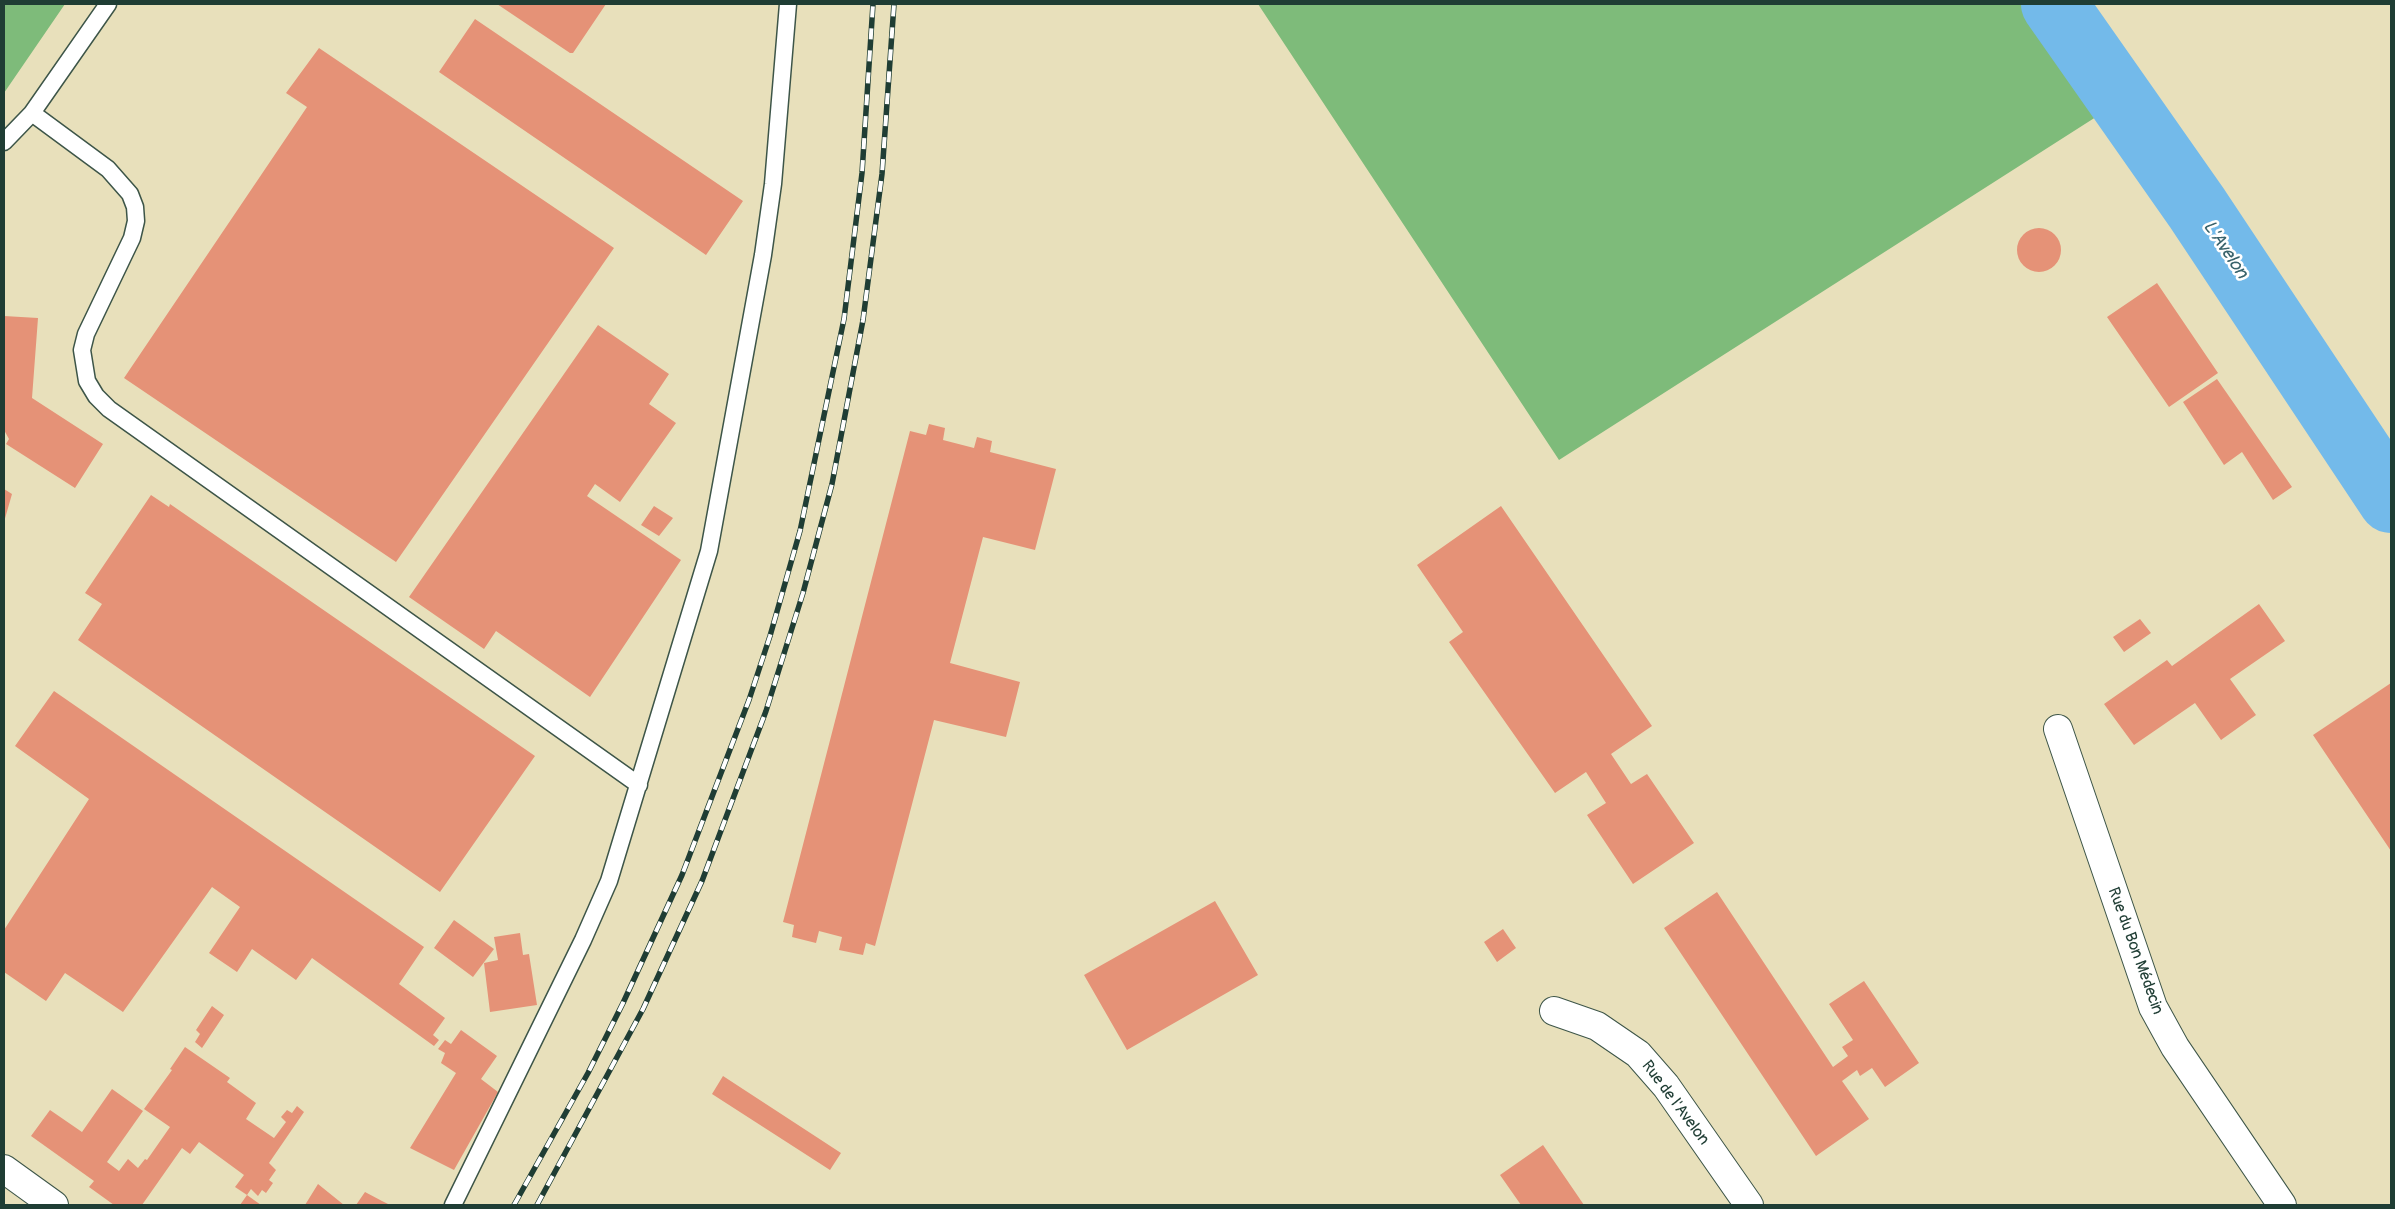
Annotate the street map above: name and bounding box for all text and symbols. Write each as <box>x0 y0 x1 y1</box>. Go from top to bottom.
water label: L'Avelon <box>2198 217 2252 283</box>
street label: Rue du Bon Médecin <box>2103 885 2167 1017</box>
street label: Rue de l'Avelon <box>1637 1057 1713 1149</box>

